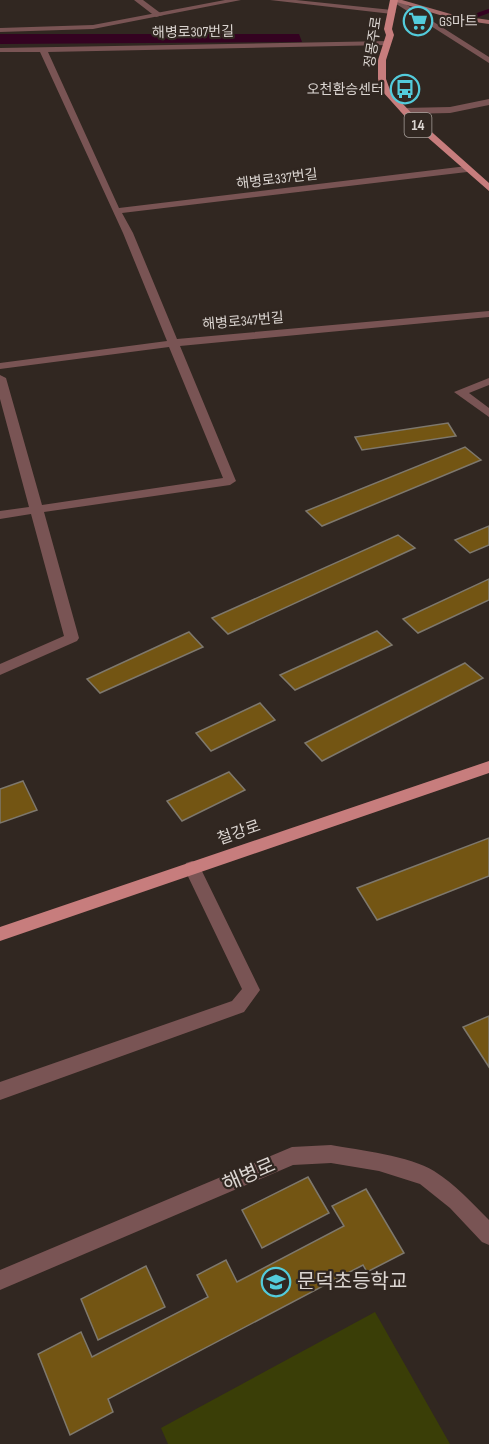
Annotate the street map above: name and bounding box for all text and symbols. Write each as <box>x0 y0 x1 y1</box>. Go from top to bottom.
supermarket icon: GS마트 <box>402 5 434 37</box>
place label: GS마트 <box>439 13 478 30</box>
street label: 정몽주로 <box>361 15 385 69</box>
street label: 해병로307번길 <box>152 23 234 41</box>
bus stop icon: 오천환승센터 <box>389 73 421 105</box>
place label: 오천환승센터 <box>307 81 384 98</box>
road number: 14 <box>404 113 432 137</box>
street label: 해병로337번길 <box>235 166 319 192</box>
street label: 해병로347번길 <box>202 309 284 333</box>
street label: 철강로 <box>215 817 263 849</box>
street label: 해병로 <box>219 1153 279 1197</box>
school or university icon: 문덕초등학교 <box>260 1266 292 1298</box>
place label: 문덕초등학교 <box>297 1270 407 1294</box>

